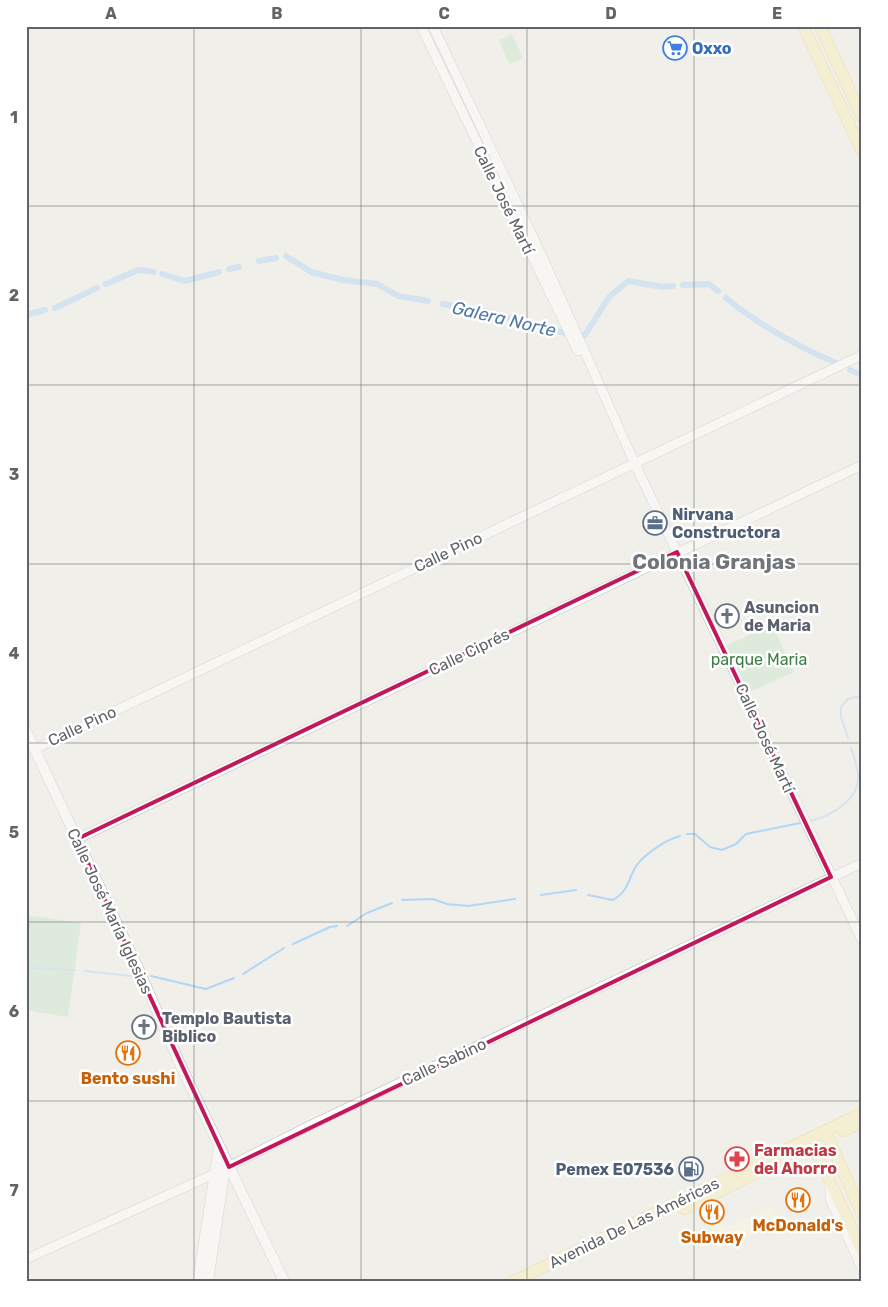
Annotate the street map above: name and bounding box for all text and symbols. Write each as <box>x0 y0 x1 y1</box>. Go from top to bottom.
text: A <box>105 4 117 23</box>
text: B <box>271 4 283 23</box>
text: C <box>438 4 450 23</box>
text: D <box>605 4 617 23</box>
text: E <box>772 4 782 23</box>
supermarket icon: Oxxo <box>662 35 688 61</box>
place label: Oxxo <box>692 39 732 58</box>
text: 1 <box>10 108 18 127</box>
street label: Calle José Martí <box>470 143 539 258</box>
text: 2 <box>9 286 19 305</box>
water label: Galera Norte <box>450 296 558 342</box>
text: 3 <box>9 465 19 484</box>
place label: Nirvana Constructora <box>672 505 780 542</box>
office icon: Nirvana Constructora <box>642 510 668 536</box>
street label: Calle Pino <box>411 528 485 576</box>
district label: Colonia Granjas <box>632 549 796 574</box>
place label: Asuncion de Maria <box>744 598 819 635</box>
church icon: Asuncion de Maria <box>714 603 740 629</box>
street label: Calle Ciprés <box>426 624 512 680</box>
text: 4 <box>9 644 20 663</box>
park label: parque Maria <box>711 650 807 669</box>
street label: Calle José Martí <box>731 680 799 797</box>
street label: Calle Pino <box>45 702 119 750</box>
text: 5 <box>9 823 19 842</box>
street label: Calle José María Iglesias <box>63 825 157 997</box>
text: 6 <box>9 1002 19 1021</box>
place label: Templo Bautista Biblico <box>162 1009 291 1046</box>
church icon: Templo Bautista Biblico <box>131 1014 157 1040</box>
street label: Calle Sabino <box>399 1034 489 1090</box>
restaurant icon: Bento sushi <box>115 1040 141 1066</box>
place label: Bento sushi <box>81 1069 175 1088</box>
place label: Farmacias del Ahorro <box>754 1141 837 1178</box>
pharmacy icon: Farmacias del Ahorro <box>724 1146 750 1172</box>
fuel station icon: Pemex E07536 <box>678 1156 704 1182</box>
place label: Pemex E07536 <box>556 1160 674 1179</box>
street label: Avenida De Las Américas <box>546 1174 722 1272</box>
text: 7 <box>9 1181 19 1200</box>
restaurant icon: McDonald's <box>785 1187 811 1213</box>
restaurant icon: Subway <box>699 1199 725 1225</box>
place label: McDonald's <box>753 1216 844 1235</box>
place label: Subway <box>681 1228 744 1247</box>

